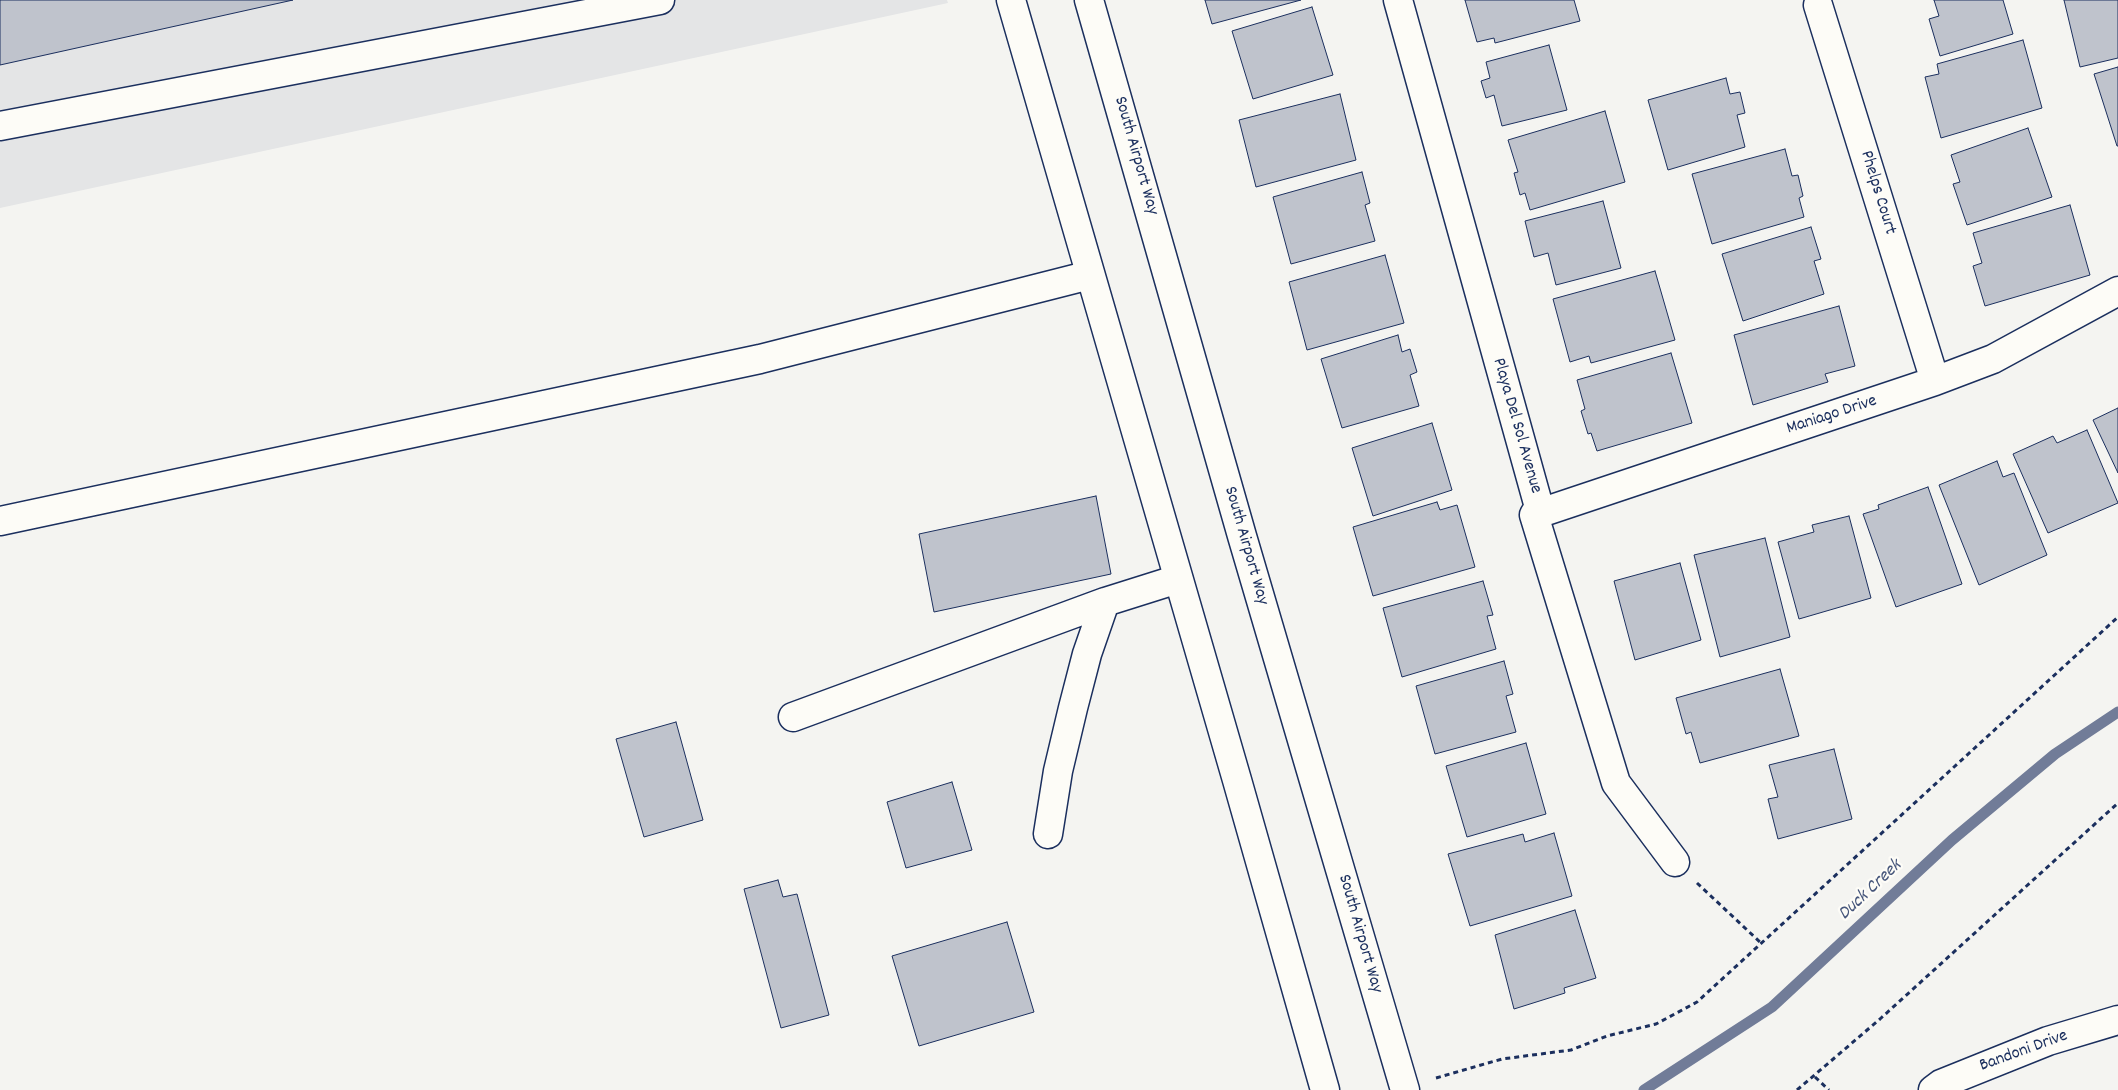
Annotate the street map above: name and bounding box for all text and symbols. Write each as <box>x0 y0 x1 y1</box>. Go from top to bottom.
street label: South Airport Way <box>1108 94 1162 218</box>
street label: Phelps Court <box>1854 148 1900 238</box>
street label: Playa Del Sol Avenue <box>1486 356 1546 496</box>
street label: Maniago Drive <box>1784 391 1880 441</box>
street label: South Airport Way <box>1218 484 1272 608</box>
water label: Duck Creek <box>1834 856 1908 926</box>
street label: South Airport Way <box>1332 872 1386 996</box>
street label: Bandoni Drive <box>1977 1026 2071 1078</box>

